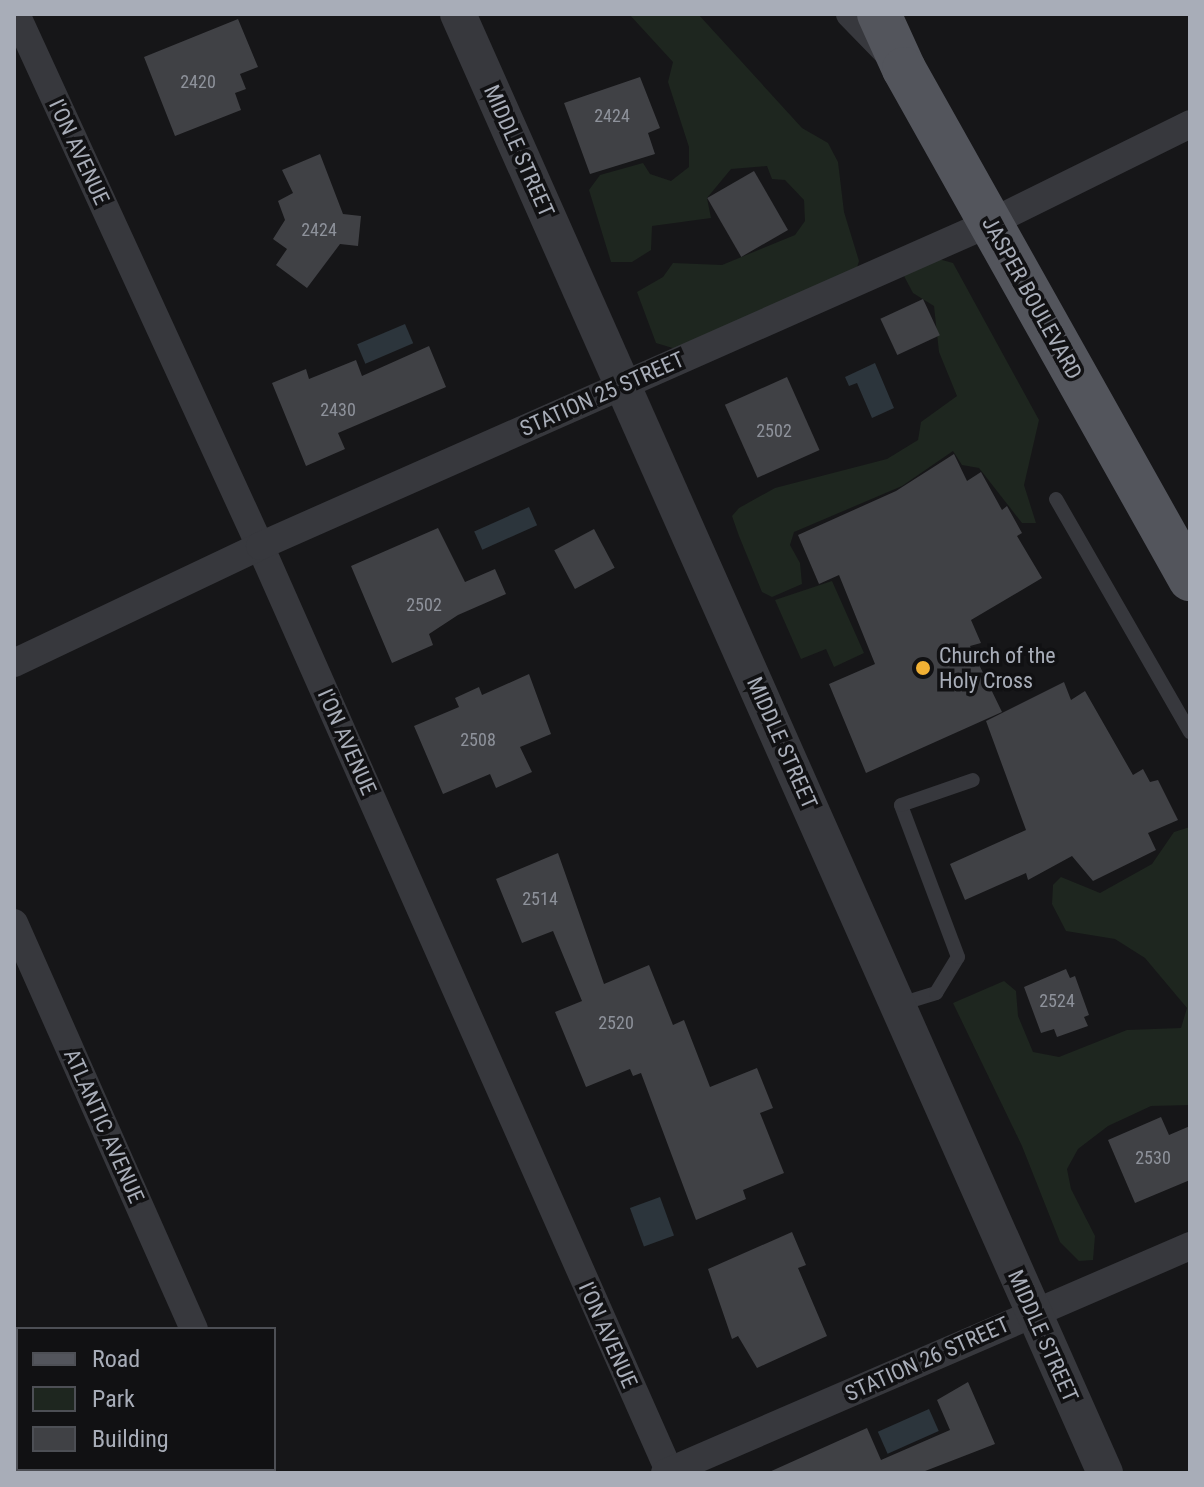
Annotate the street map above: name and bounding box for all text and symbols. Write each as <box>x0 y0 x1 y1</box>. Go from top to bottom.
house number: 2420 <box>180 71 216 93</box>
street label: MIDDLE STREET <box>478 81 560 221</box>
street label: I'ON AVENUE <box>43 95 115 209</box>
house number: 2424 <box>594 105 630 127</box>
street label: JASPER BOULEVARD <box>976 212 1088 384</box>
house number: 2424 <box>301 219 337 241</box>
street label: STATION 25 STREET <box>516 346 688 442</box>
house number: 2430 <box>320 399 356 421</box>
house number: 2502 <box>756 420 792 442</box>
house number: 2502 <box>406 594 442 616</box>
place label: Church of the Holy Cross <box>939 642 1056 694</box>
marker: Church of the Holy Cross <box>914 659 932 677</box>
street label: MIDDLE STREET <box>741 673 823 813</box>
street label: I'ON AVENUE <box>312 685 382 799</box>
house number: 2508 <box>460 729 496 751</box>
house number: 2514 <box>522 888 558 910</box>
house number: 2524 <box>1039 990 1075 1012</box>
house number: 2520 <box>598 1012 634 1034</box>
street label: ATLANTIC AVENUE <box>58 1045 150 1207</box>
house number: 2530 <box>1135 1147 1171 1169</box>
street label: MIDDLE STREET <box>1002 1266 1084 1406</box>
street label: I'ON AVENUE <box>573 1278 643 1392</box>
street label: STATION 26 STREET <box>841 1311 1013 1407</box>
legend <box>16 1327 276 1471</box>
text: Road <box>92 1345 140 1373</box>
text: Park <box>92 1385 135 1413</box>
text: Building <box>92 1425 169 1453</box>

